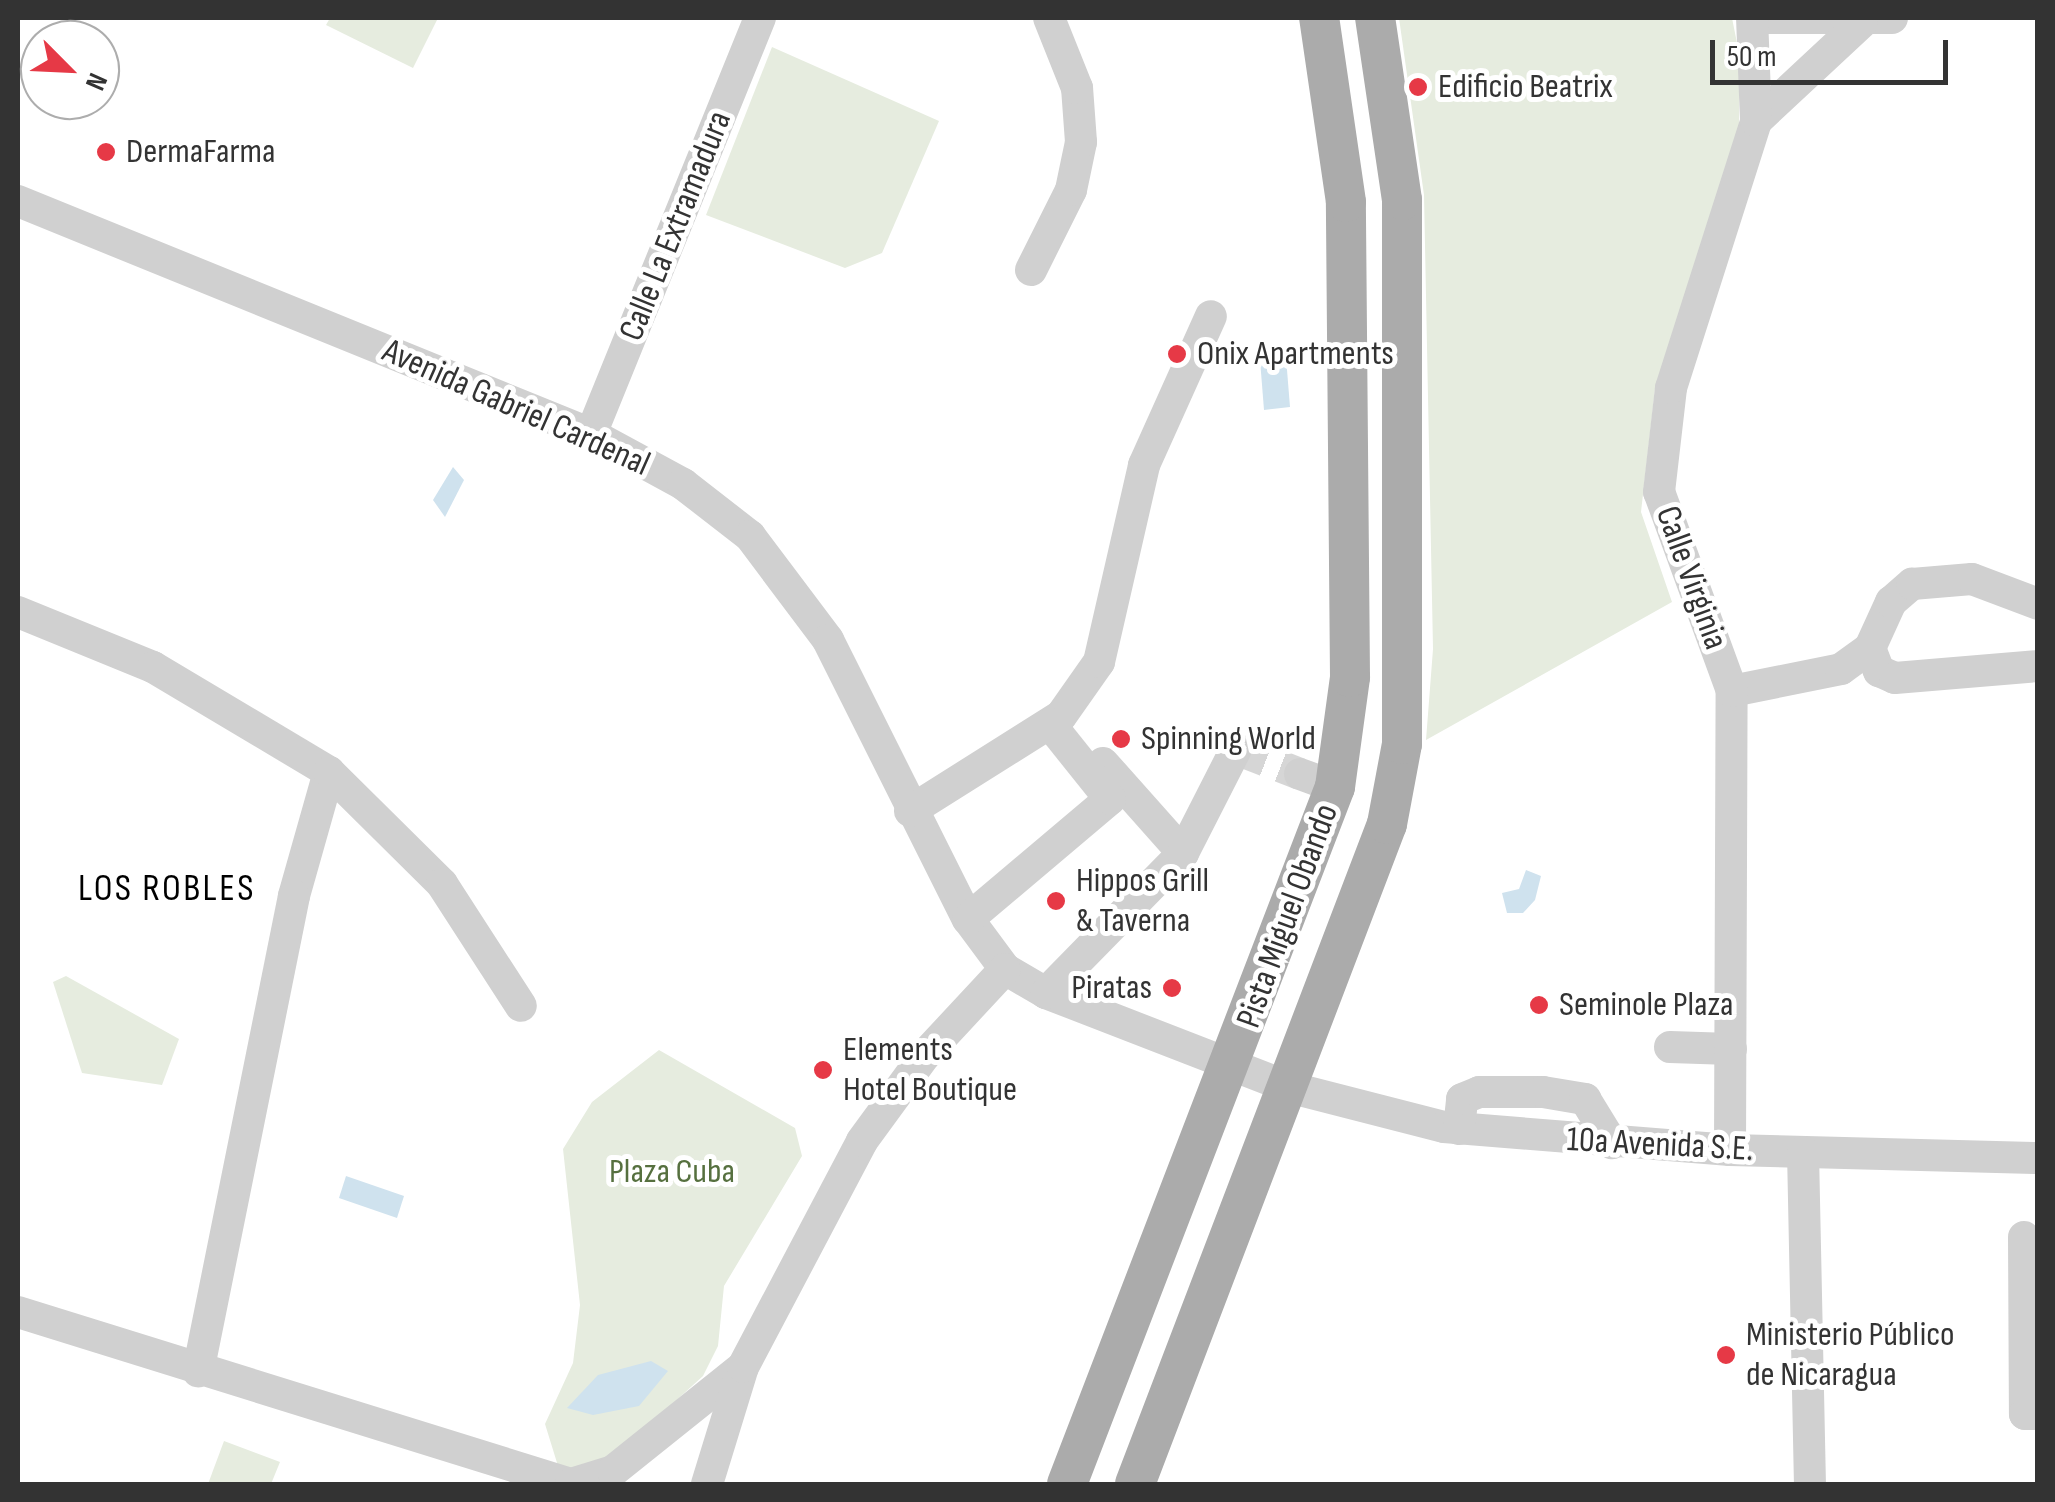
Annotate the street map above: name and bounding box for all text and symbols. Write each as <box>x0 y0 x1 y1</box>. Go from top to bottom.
north arrow <box>20 20 120 120</box>
scale bar <box>1715 20 1952 82</box>
text: 50 m <box>1727 39 1776 75</box>
place label: Edificio Beatrix <box>1438 66 1613 108</box>
text: N <box>78 68 114 95</box>
marker: Edificio Beatrix <box>1407 76 1429 98</box>
street label: Calle La Extramadura <box>611 105 741 347</box>
place label: DermaFarma <box>126 131 275 173</box>
marker: DermaFarma <box>95 141 117 163</box>
street label: Avenida Gabriel Cardenal <box>376 330 656 486</box>
place label: Onix Apartments <box>1197 333 1394 375</box>
marker: Onix Apartments <box>1166 343 1188 365</box>
street label: Calle Virginia <box>1646 501 1736 655</box>
place label: Spinning World <box>1141 718 1316 760</box>
marker: Spinning World <box>1110 728 1132 750</box>
street label: Pista Miguel Obando <box>1228 799 1348 1033</box>
place label: Hippos Grill & Taverna <box>1076 860 1209 942</box>
district label: LOS ROBLES <box>78 866 256 912</box>
marker: Hippos Grill & Taverna <box>1045 890 1067 912</box>
place label: Piratas <box>1071 967 1152 1009</box>
marker: Piratas <box>1161 977 1183 999</box>
place label: Seminole Plaza <box>1559 984 1733 1026</box>
marker: Seminole Plaza <box>1528 994 1550 1016</box>
place label: Elements Hotel Boutique <box>843 1029 1017 1111</box>
marker: Elements Hotel Boutique <box>812 1059 834 1081</box>
street label: 10a Avenida S.E. <box>1566 1119 1754 1171</box>
park label: Plaza Cuba <box>609 1151 735 1193</box>
place label: Ministerio Público de Nicaragua <box>1746 1314 1955 1396</box>
marker: Ministerio Público de Nicaragua <box>1715 1344 1737 1366</box>

